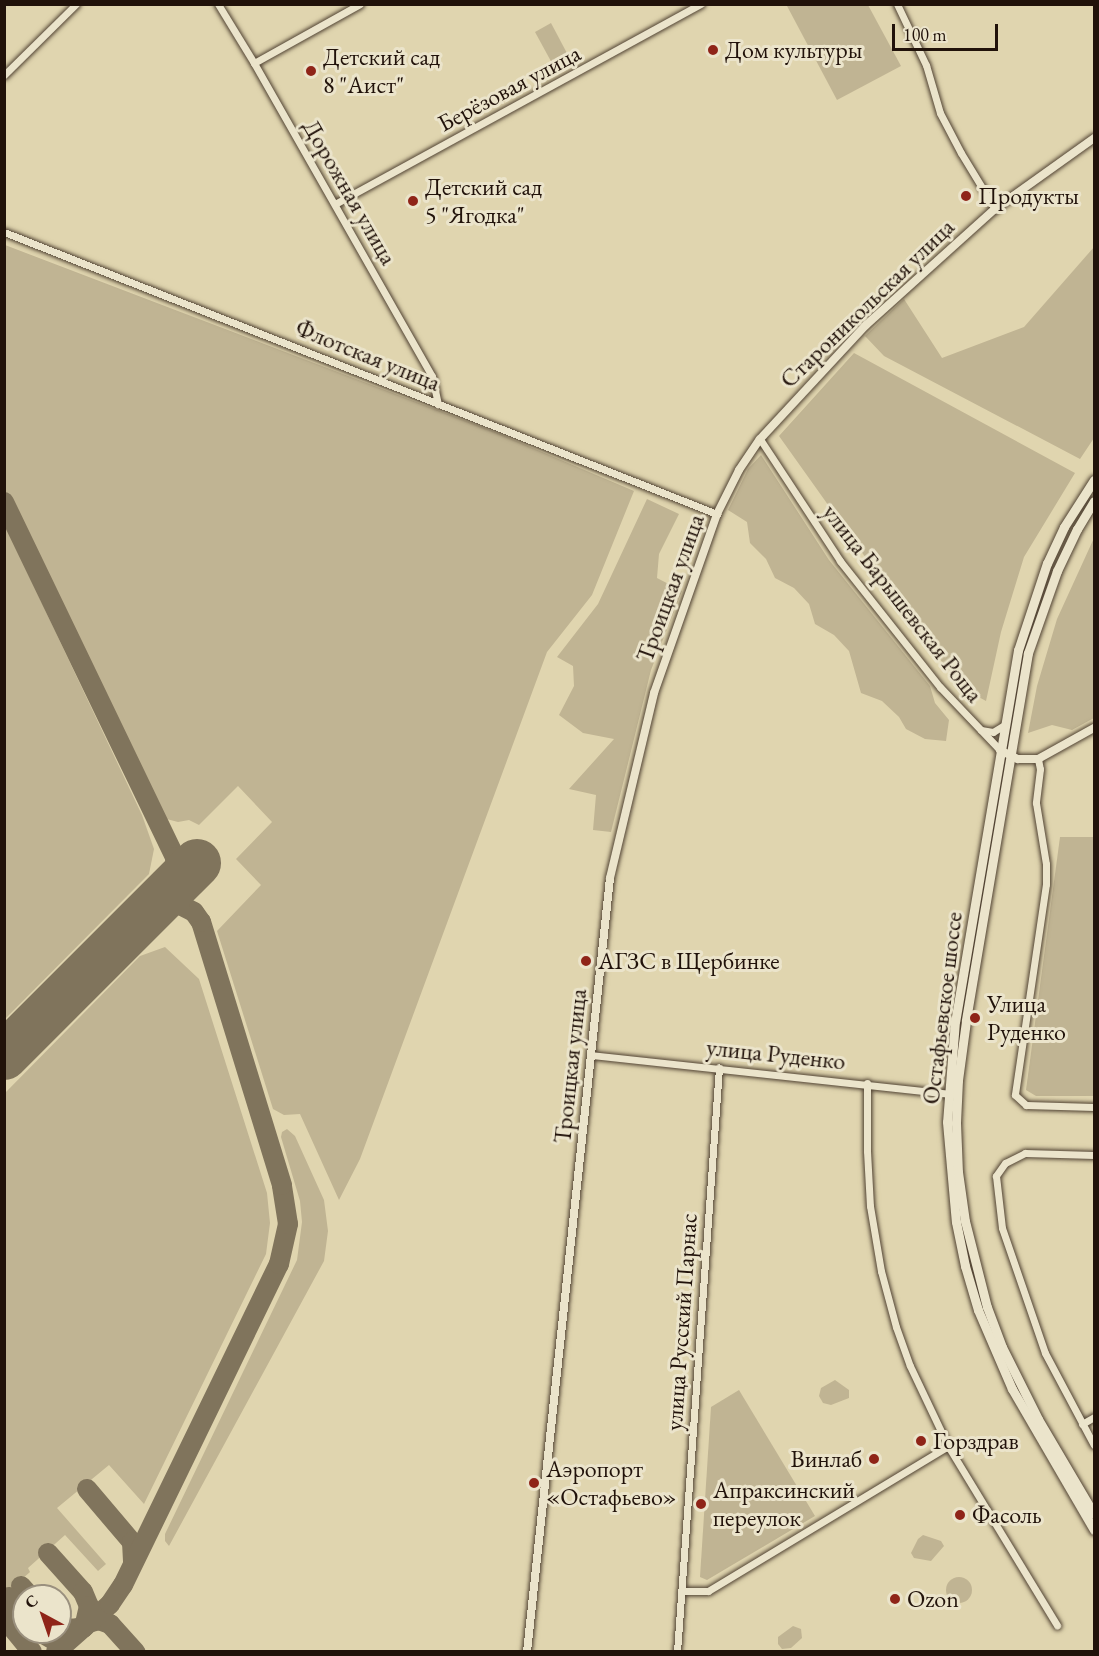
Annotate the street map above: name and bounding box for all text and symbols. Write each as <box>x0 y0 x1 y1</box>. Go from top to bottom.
scale bar <box>895 12 1002 50</box>
text: 100 m <box>903 23 947 46</box>
place label: Дом культуры <box>725 36 862 64</box>
street label: Берёзовая улица <box>433 38 585 138</box>
place label: Детский сад 8 "Аист" <box>323 43 440 99</box>
marker: Дом культуры <box>706 43 720 57</box>
marker: Детский сад 8 "Аист" <box>304 64 318 78</box>
street label: Дорожная улица <box>297 114 403 270</box>
place label: Детский сад 5 "Ягодка" <box>425 173 542 229</box>
place label: Продукты <box>978 182 1079 210</box>
marker: Продукты <box>959 189 973 203</box>
marker: Детский сад 5 "Ягодка" <box>406 194 420 208</box>
street label: Староникольская улица <box>774 212 960 394</box>
street label: Флотская улица <box>292 313 444 397</box>
street label: улица Барышевская Роща <box>817 498 989 708</box>
street label: Троицкая улица <box>630 510 710 666</box>
street label: Остафьевское шоссе <box>916 910 968 1106</box>
place label: АГЗС в Щербинке <box>598 947 780 975</box>
marker: АГЗС в Щербинке <box>579 954 593 968</box>
street label: Троицкая улица <box>548 987 592 1145</box>
place label: Улица Руденко <box>987 990 1066 1046</box>
marker: Улица Руденко <box>968 1011 982 1025</box>
street label: улица Руденко <box>705 1032 847 1076</box>
street label: улица Русский Парнас <box>659 1212 703 1432</box>
place label: Горздрав <box>933 1427 1019 1455</box>
marker: Горздрав <box>914 1434 928 1448</box>
place label: Винлаб <box>791 1445 862 1473</box>
marker: Винлаб <box>867 1452 881 1466</box>
place label: Аэропорт «Остафьево» <box>546 1455 677 1511</box>
marker: Аэропорт «Остафьево» <box>527 1476 541 1490</box>
place label: Апраксинский переулок <box>713 1476 855 1532</box>
marker: Апраксинский переулок <box>694 1497 708 1511</box>
place label: Фасоль <box>972 1501 1042 1529</box>
marker: Фасоль <box>953 1508 967 1522</box>
north arrow <box>12 1584 72 1644</box>
place label: Ozon <box>907 1585 959 1613</box>
text: С <box>20 1590 42 1613</box>
marker: Ozon <box>888 1592 902 1606</box>

